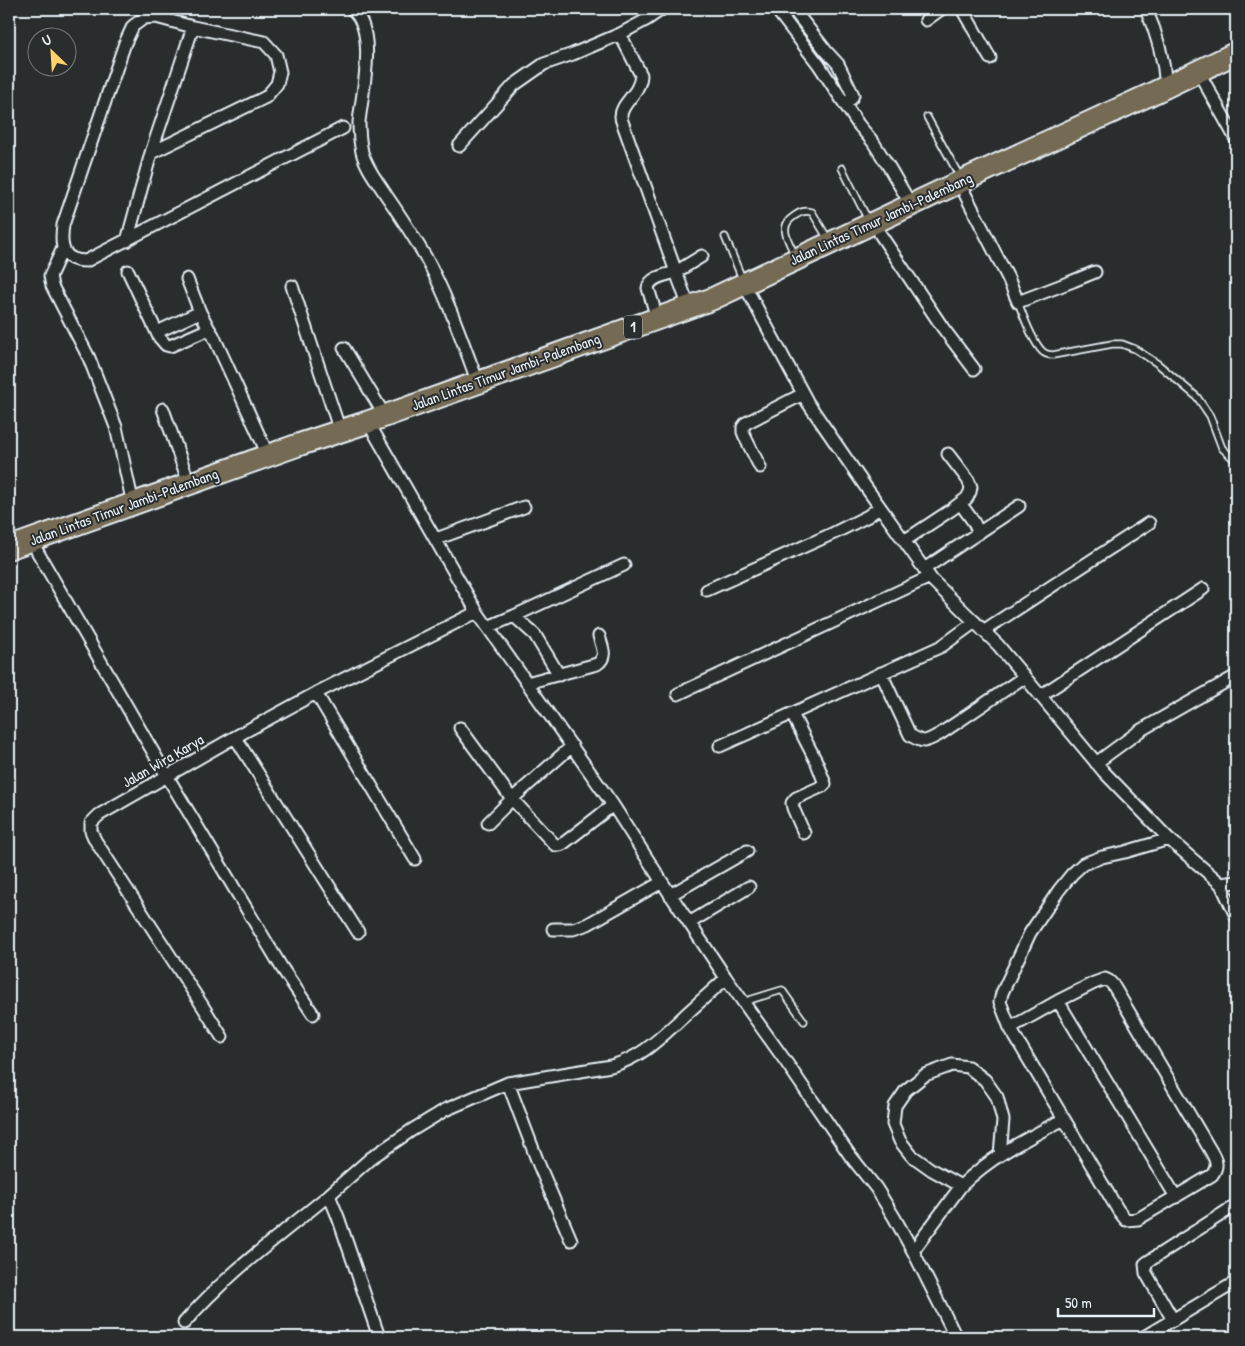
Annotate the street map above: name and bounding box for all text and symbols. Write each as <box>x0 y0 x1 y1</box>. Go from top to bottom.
north arrow <box>28 28 78 78</box>
text: U <box>39 29 54 50</box>
street label: Jalan Lintas Timur Jambi-Palembang <box>786 167 976 270</box>
road number: 1 <box>624 316 642 338</box>
street label: Jalan Lintas Timur Jambi-Palembang <box>409 327 603 415</box>
street label: Jalan Lintas Timur Jambi-Palembang <box>27 462 221 550</box>
street label: Jalan Wira Karya <box>118 729 207 792</box>
scale bar <box>1058 1286 1154 1318</box>
text: 50 m <box>1065 1292 1092 1313</box>

